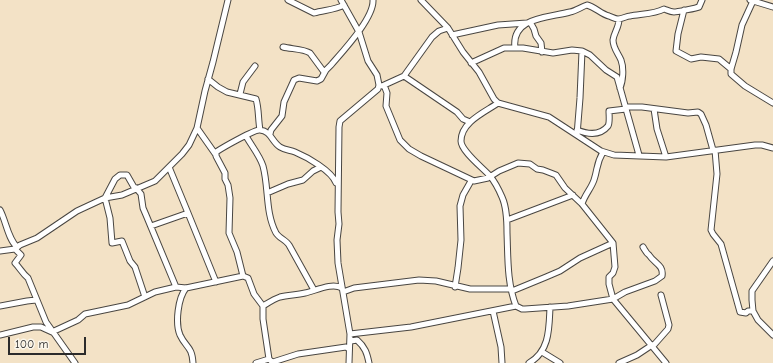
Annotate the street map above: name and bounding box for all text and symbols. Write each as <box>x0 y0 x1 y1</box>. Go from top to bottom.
scale bar <box>10 329 88 355</box>
text: 100 m <box>15 337 48 351</box>

